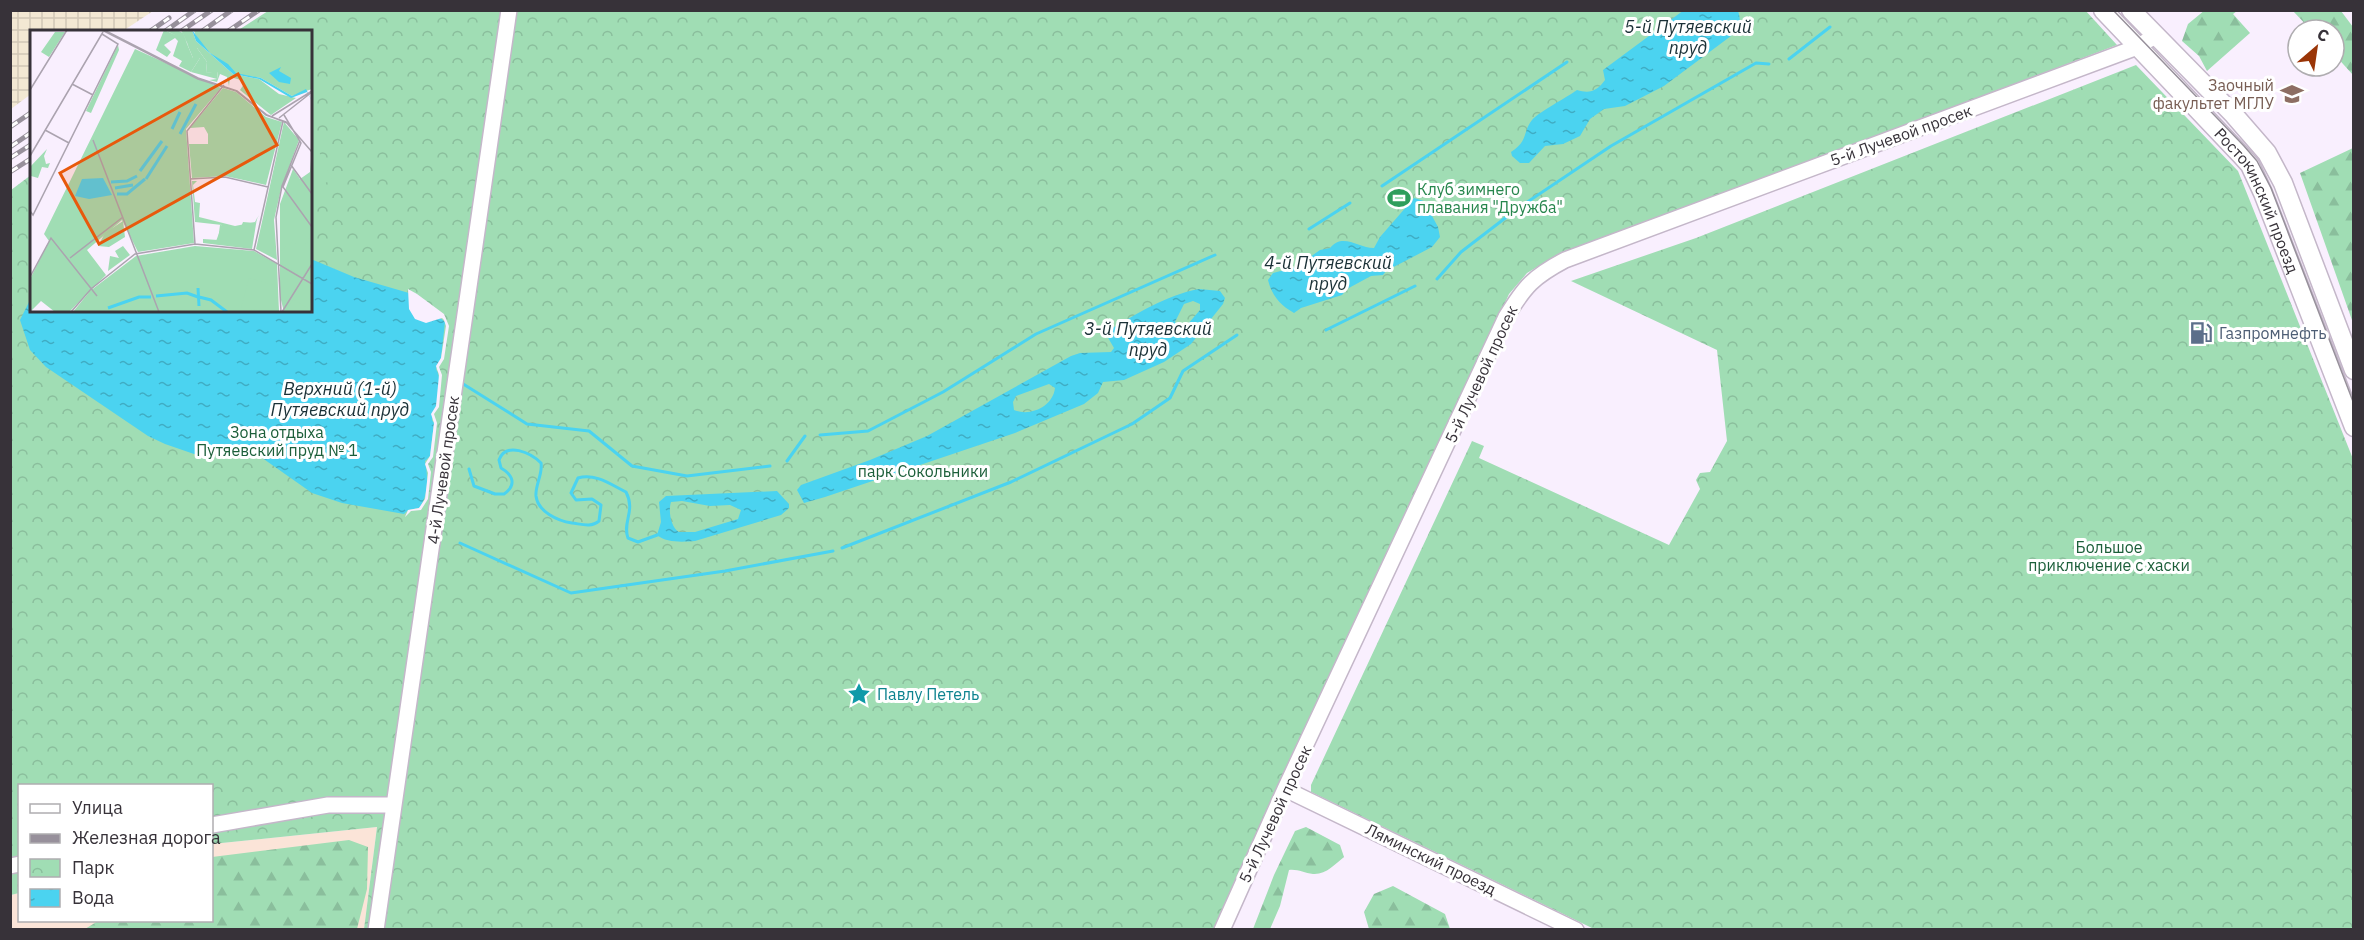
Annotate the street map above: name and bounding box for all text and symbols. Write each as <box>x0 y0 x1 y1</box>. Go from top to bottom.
water label: 5-й Путяевский пруд <box>1624 15 1752 59</box>
north arrow <box>2286 18 2346 78</box>
text: С <box>2314 24 2333 46</box>
inset map <box>30 30 312 312</box>
place label: Заочный факультет МГЛУ <box>2153 75 2274 113</box>
school or university icon: Заочный факультет МГЛУ <box>2279 81 2305 107</box>
street label: 5-й Лучевой просек <box>1827 100 1975 170</box>
street label: Ростокинский проезд <box>2210 123 2303 277</box>
place label: Клуб зимнего плавания "Дружба" <box>1417 179 1563 217</box>
sports icon: Клуб зимнего плавания "Дружба" <box>1386 185 1412 211</box>
water label: 4-й Путяевский пруд <box>1264 251 1392 295</box>
street label: 5-й Лучевой просек <box>1440 302 1522 446</box>
water label: 3-й Путяевский пруд <box>1084 317 1212 361</box>
fuel station icon: Газпромнефть <box>2188 320 2214 346</box>
place label: Газпромнефть <box>2219 323 2327 343</box>
water label: Верхний (1-й) Путяевский пруд <box>271 377 409 421</box>
street label: 4-й Лучевой просек <box>423 394 463 545</box>
park label: Зона отдыха Путяевский пруд № 1 <box>196 422 358 460</box>
park label: парк Сокольники <box>858 461 988 481</box>
park label: Большое приключение с хаски <box>2028 537 2190 575</box>
place icon: Павлу Петель <box>846 681 872 707</box>
place label: Павлу Петель <box>877 684 979 704</box>
street label: 5-й Лучевой просек <box>1234 742 1316 886</box>
legend <box>18 784 213 922</box>
text: Улица <box>72 796 123 819</box>
street label: Ляминский проезд <box>1362 819 1500 899</box>
text: Железная дорога <box>72 826 221 849</box>
text: Парк <box>72 856 115 879</box>
text: Вода <box>72 886 115 909</box>

